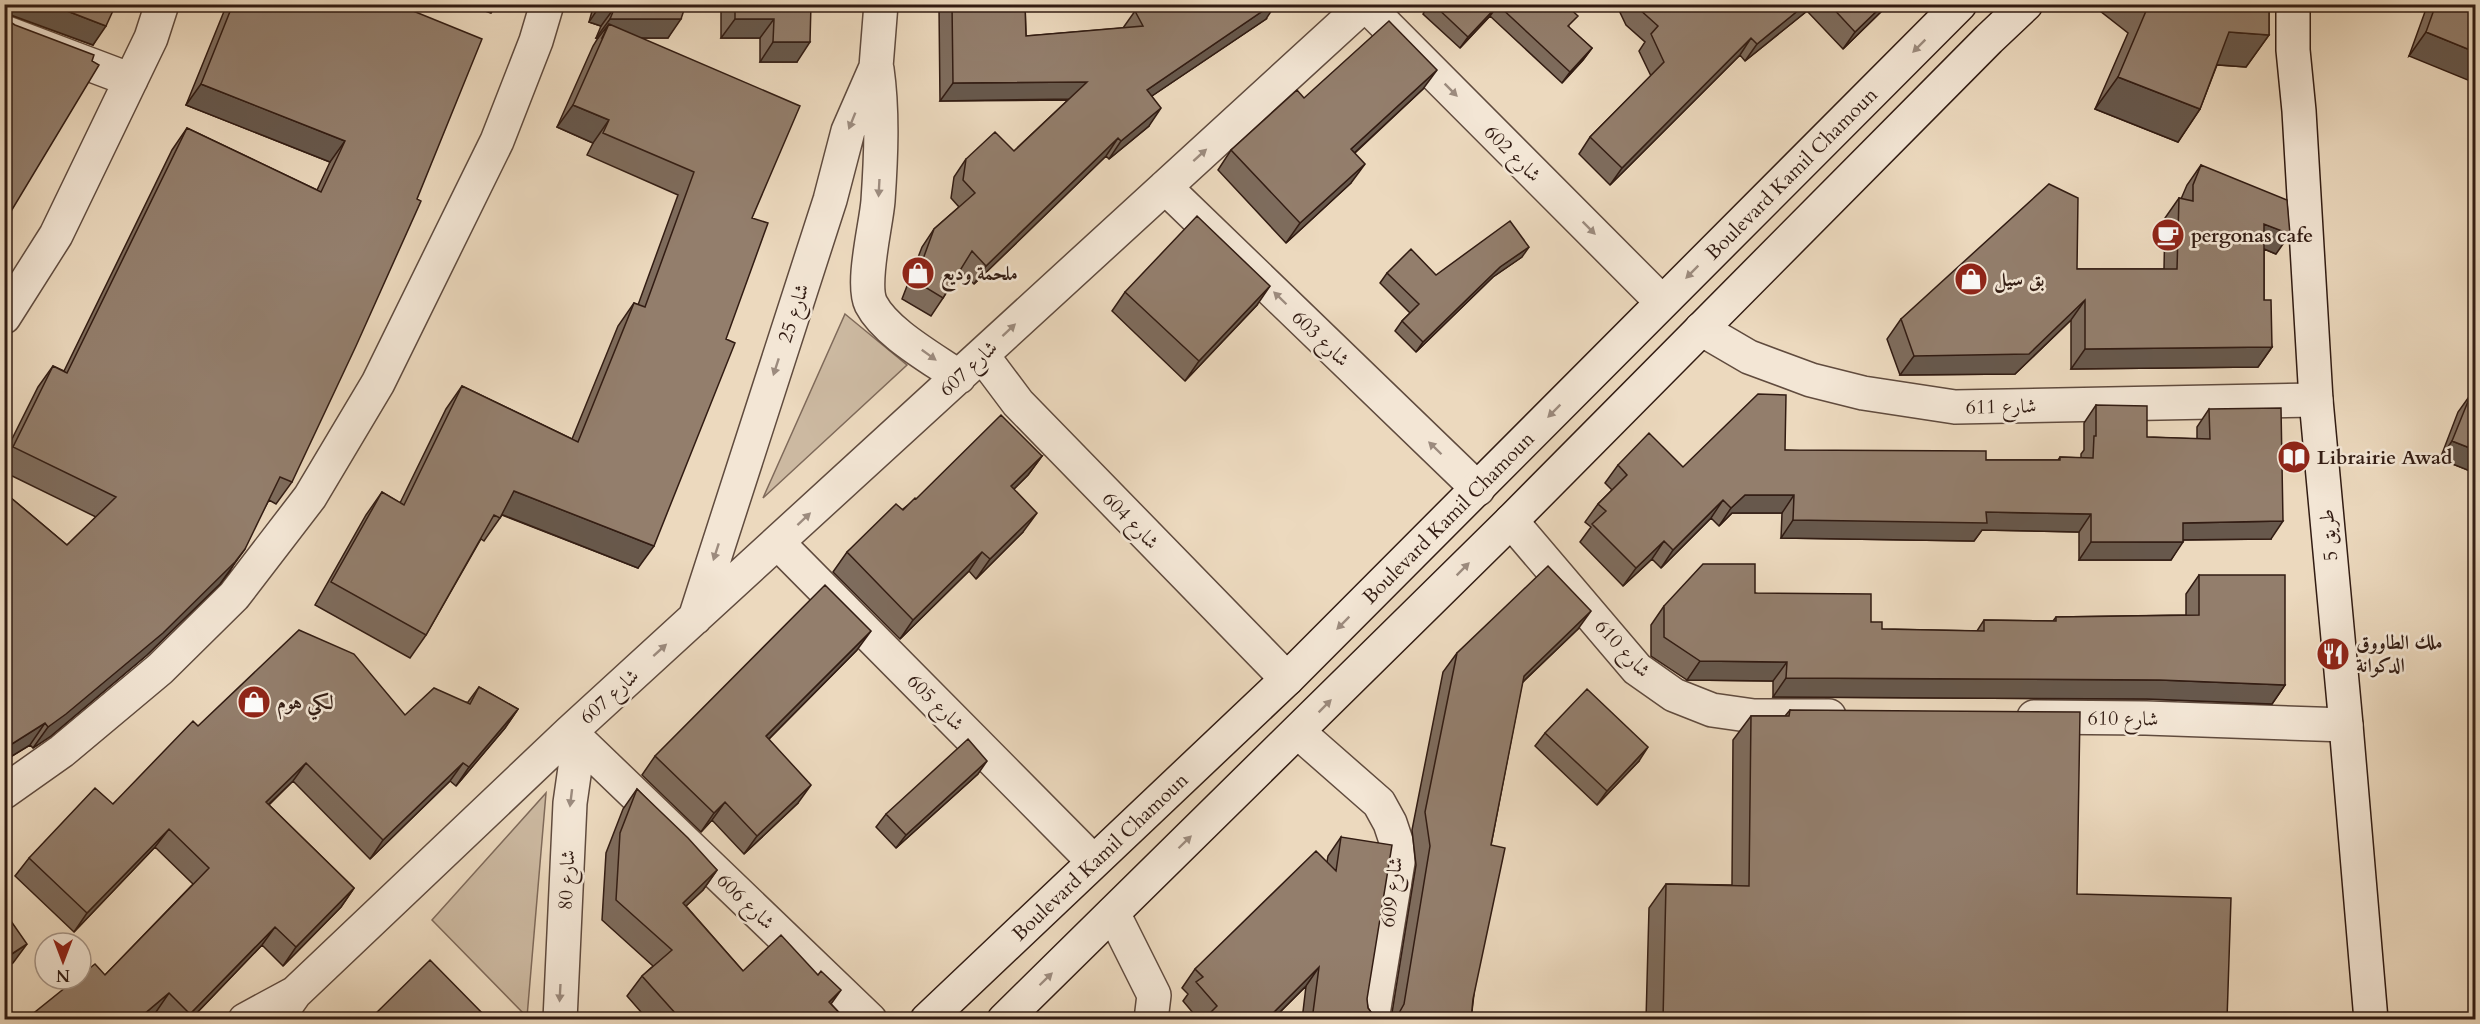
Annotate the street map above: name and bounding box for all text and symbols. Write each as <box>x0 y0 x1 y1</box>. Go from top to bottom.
one-way arrow <box>1912 38 1926 53</box>
street label: Boulevard Kamil Chamoun <box>1700 81 1884 266</box>
one-way arrow <box>1443 83 1457 97</box>
one-way arrow <box>847 112 857 130</box>
street label: شارع 602 <box>1475 119 1547 191</box>
one-way arrow <box>1192 148 1207 162</box>
one-way arrow <box>874 178 883 197</box>
cafe icon: pergonas cafe <box>2150 217 2186 253</box>
one-way arrow <box>1581 221 1595 235</box>
place label: pergonas cafe <box>2191 222 2313 249</box>
shop icon: ملحمة وديع <box>900 255 936 291</box>
place label: ملحمة وديع <box>941 260 1018 292</box>
shop icon: بق سيل <box>1953 261 1989 297</box>
one-way arrow <box>1685 265 1699 279</box>
place label: بق سيل <box>1994 266 2045 293</box>
street label: شارع 25 <box>771 280 819 347</box>
one-way arrow <box>1273 292 1287 306</box>
street label: شارع 603 <box>1283 304 1356 376</box>
one-way arrow <box>1002 323 1017 337</box>
street label: شارع 607 <box>933 334 1006 405</box>
one-way arrow <box>920 349 936 361</box>
one-way arrow <box>771 358 780 376</box>
street label: شارع 611 <box>1965 392 2037 425</box>
one-way arrow <box>1548 403 1562 417</box>
street label: Boulevard Kamil Chamoun <box>1357 425 1541 610</box>
library icon: Librairie Awad <box>2276 439 2312 475</box>
one-way arrow <box>1428 441 1443 455</box>
place label: Librairie Awad <box>2317 444 2453 471</box>
street label: شارع 604 <box>1093 485 1165 558</box>
street label: طريق 5 <box>2313 508 2344 562</box>
one-way arrow <box>796 513 811 526</box>
one-way arrow <box>711 544 720 562</box>
one-way arrow <box>1456 562 1470 576</box>
street label: شارع 610 <box>1586 613 1657 686</box>
one-way arrow <box>1336 616 1350 630</box>
place label: ملك الطاووق الدكوانة <box>2356 629 2443 679</box>
restaurant icon: ملك الطاووق الدكوانة <box>2315 636 2351 672</box>
one-way arrow <box>652 644 667 657</box>
street label: شارع 607 <box>574 663 647 733</box>
street label: شارع 605 <box>898 668 970 740</box>
shop icon: لكي هوم <box>236 684 272 720</box>
place label: لكي هوم <box>277 689 334 721</box>
one-way arrow <box>1317 699 1332 713</box>
street label: شارع 610 <box>2087 704 2159 737</box>
street label: Boulevard Kamil Chamoun <box>1006 766 1195 947</box>
one-way arrow <box>566 789 576 808</box>
one-way arrow <box>1178 836 1192 850</box>
street label: شارع 80 <box>551 849 586 911</box>
street label: شارع 609 <box>1374 855 1413 929</box>
street label: شارع 606 <box>708 867 781 939</box>
north arrow <box>33 931 93 991</box>
text: N <box>56 964 70 986</box>
one-way arrow <box>1038 972 1052 986</box>
one-way arrow <box>555 984 564 1003</box>

